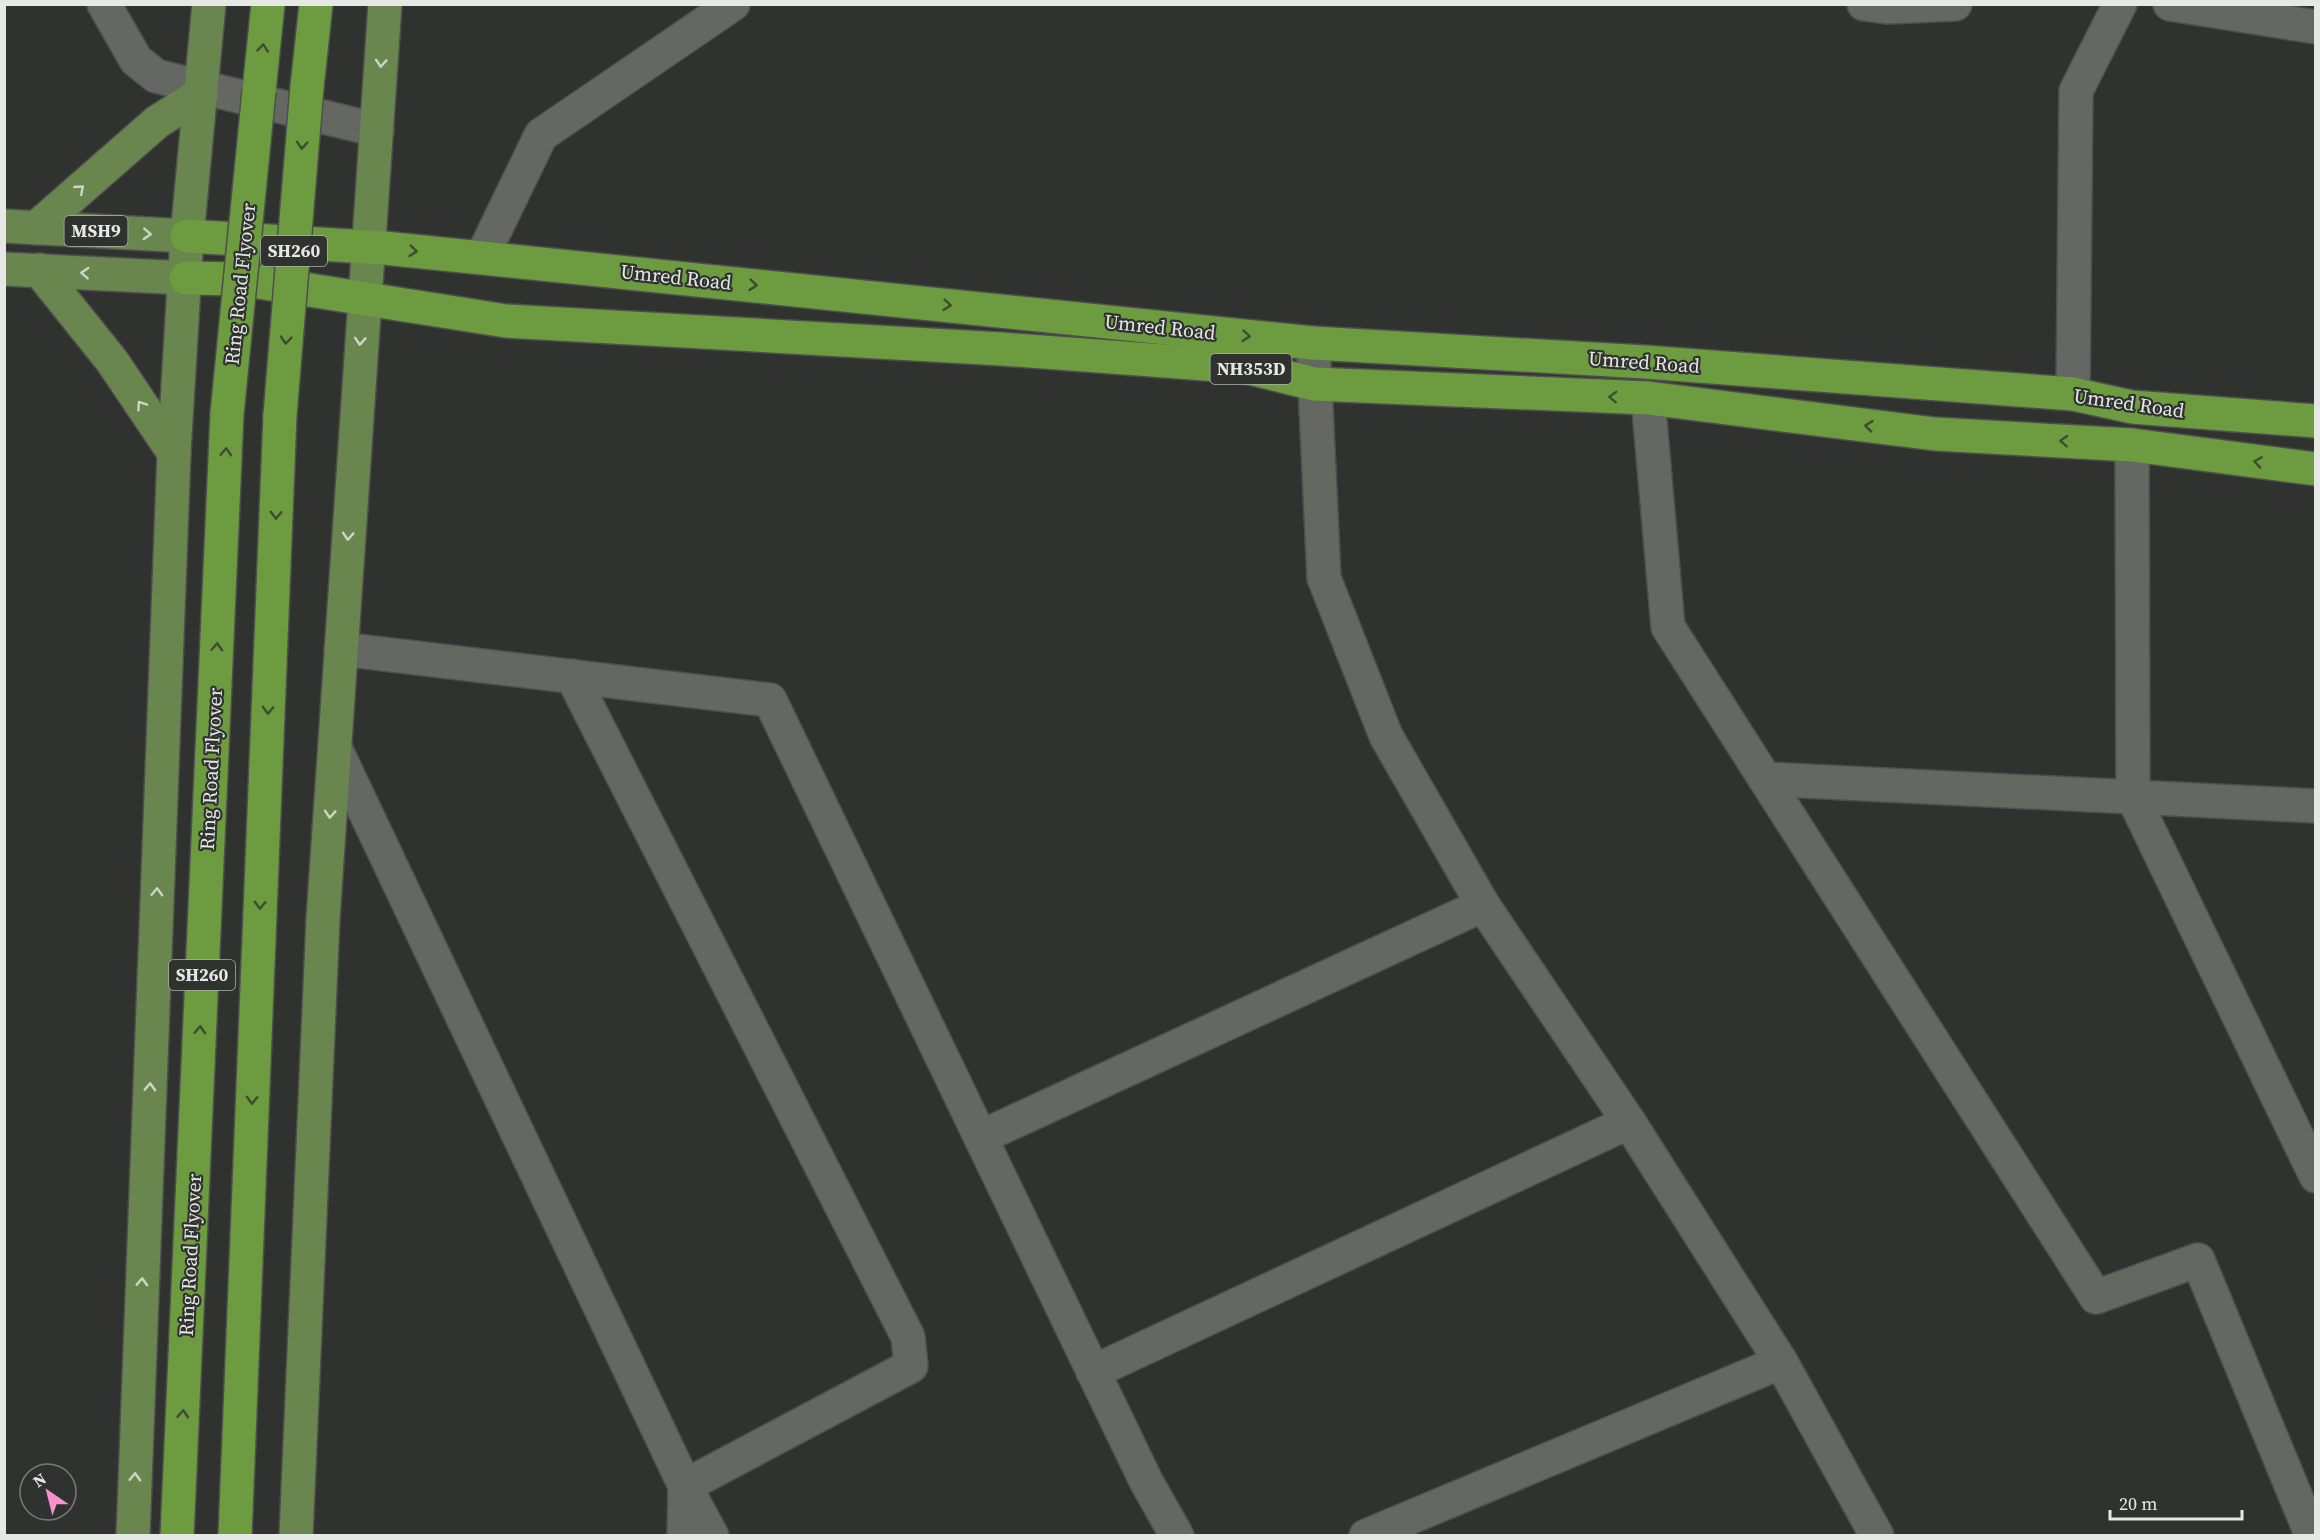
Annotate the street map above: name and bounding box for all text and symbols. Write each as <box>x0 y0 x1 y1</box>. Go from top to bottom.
one-way arrow <box>256 43 269 52</box>
one-way arrow <box>375 58 388 67</box>
one-way arrow <box>296 141 309 150</box>
one-way arrow <box>73 185 84 196</box>
street label: Ring Road Flyover <box>218 201 262 366</box>
road number: MSH9 <box>64 216 128 246</box>
one-way arrow <box>142 227 151 240</box>
road number: SH260 <box>261 236 327 266</box>
one-way arrow <box>409 244 418 257</box>
street label: Umred Road <box>619 257 734 297</box>
one-way arrow <box>81 266 90 279</box>
one-way arrow <box>749 278 758 291</box>
one-way arrow <box>943 298 952 311</box>
street label: Umred Road <box>1103 307 1218 347</box>
one-way arrow <box>1241 329 1250 342</box>
one-way arrow <box>280 335 293 344</box>
one-way arrow <box>354 337 367 346</box>
street label: Umred Road <box>1587 344 1701 380</box>
road number: NH353D <box>1210 354 1292 384</box>
street label: Umred Road <box>2072 381 2187 425</box>
one-way arrow <box>1609 390 1618 403</box>
one-way arrow <box>137 401 148 412</box>
one-way arrow <box>1865 420 1874 433</box>
one-way arrow <box>2059 435 2068 448</box>
one-way arrow <box>219 448 232 457</box>
one-way arrow <box>2253 456 2262 468</box>
one-way arrow <box>269 511 282 520</box>
one-way arrow <box>342 531 355 540</box>
one-way arrow <box>210 642 223 651</box>
street label: Ring Road Flyover <box>193 687 229 851</box>
one-way arrow <box>261 706 274 715</box>
one-way arrow <box>324 810 337 819</box>
one-way arrow <box>151 888 163 897</box>
one-way arrow <box>253 900 266 909</box>
road number: SH260 <box>169 960 235 990</box>
one-way arrow <box>193 1026 206 1035</box>
one-way arrow <box>143 1083 156 1092</box>
one-way arrow <box>246 1095 258 1104</box>
street label: Ring Road Flyover <box>172 1173 208 1337</box>
one-way arrow <box>136 1278 149 1287</box>
one-way arrow <box>176 1410 189 1419</box>
north arrow <box>18 1462 78 1522</box>
text: N <box>28 1467 51 1492</box>
one-way arrow <box>129 1473 141 1482</box>
scale bar <box>2110 1483 2242 1521</box>
text: 20 m <box>2119 1491 2157 1516</box>

